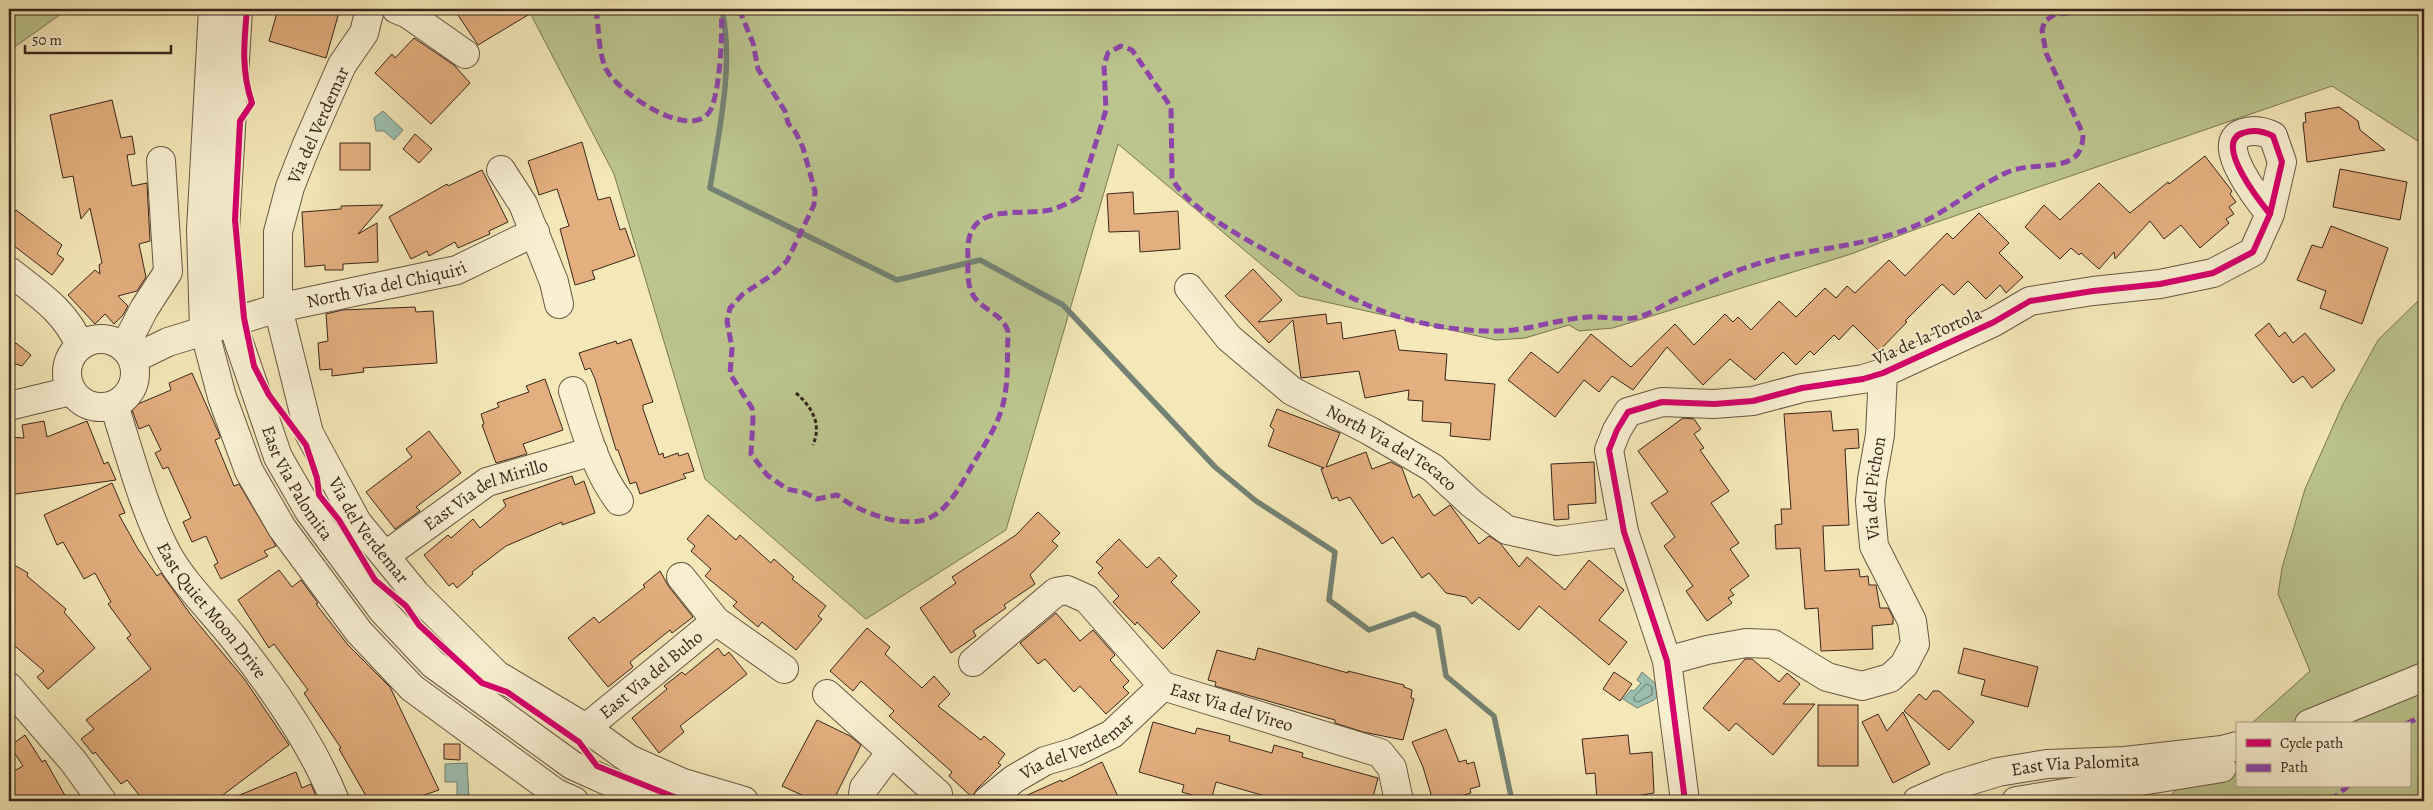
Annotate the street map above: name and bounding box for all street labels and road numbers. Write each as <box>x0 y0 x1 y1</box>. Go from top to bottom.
street label: Via del Verdemar <box>281 63 355 188</box>
street label: North Via del Chiquiri <box>304 255 471 314</box>
street label: Via de la Tortola <box>1868 301 1986 371</box>
street label: North Via del Tecaco <box>1322 398 1462 496</box>
street label: East Via Palomita <box>256 422 339 546</box>
street label: Via del Pichon <box>1858 434 1892 542</box>
street label: East Via del Mirillo <box>419 453 550 536</box>
street label: Via del Verdemar <box>322 472 415 589</box>
street label: East Quiet Moon Drive <box>151 538 272 683</box>
street label: East Via del Buho <box>594 625 708 724</box>
street label: East Via del Vireo <box>1167 677 1296 737</box>
street label: Via del Verdemar <box>1014 708 1139 786</box>
street label: East Via Palomita <box>2009 747 2141 782</box>

